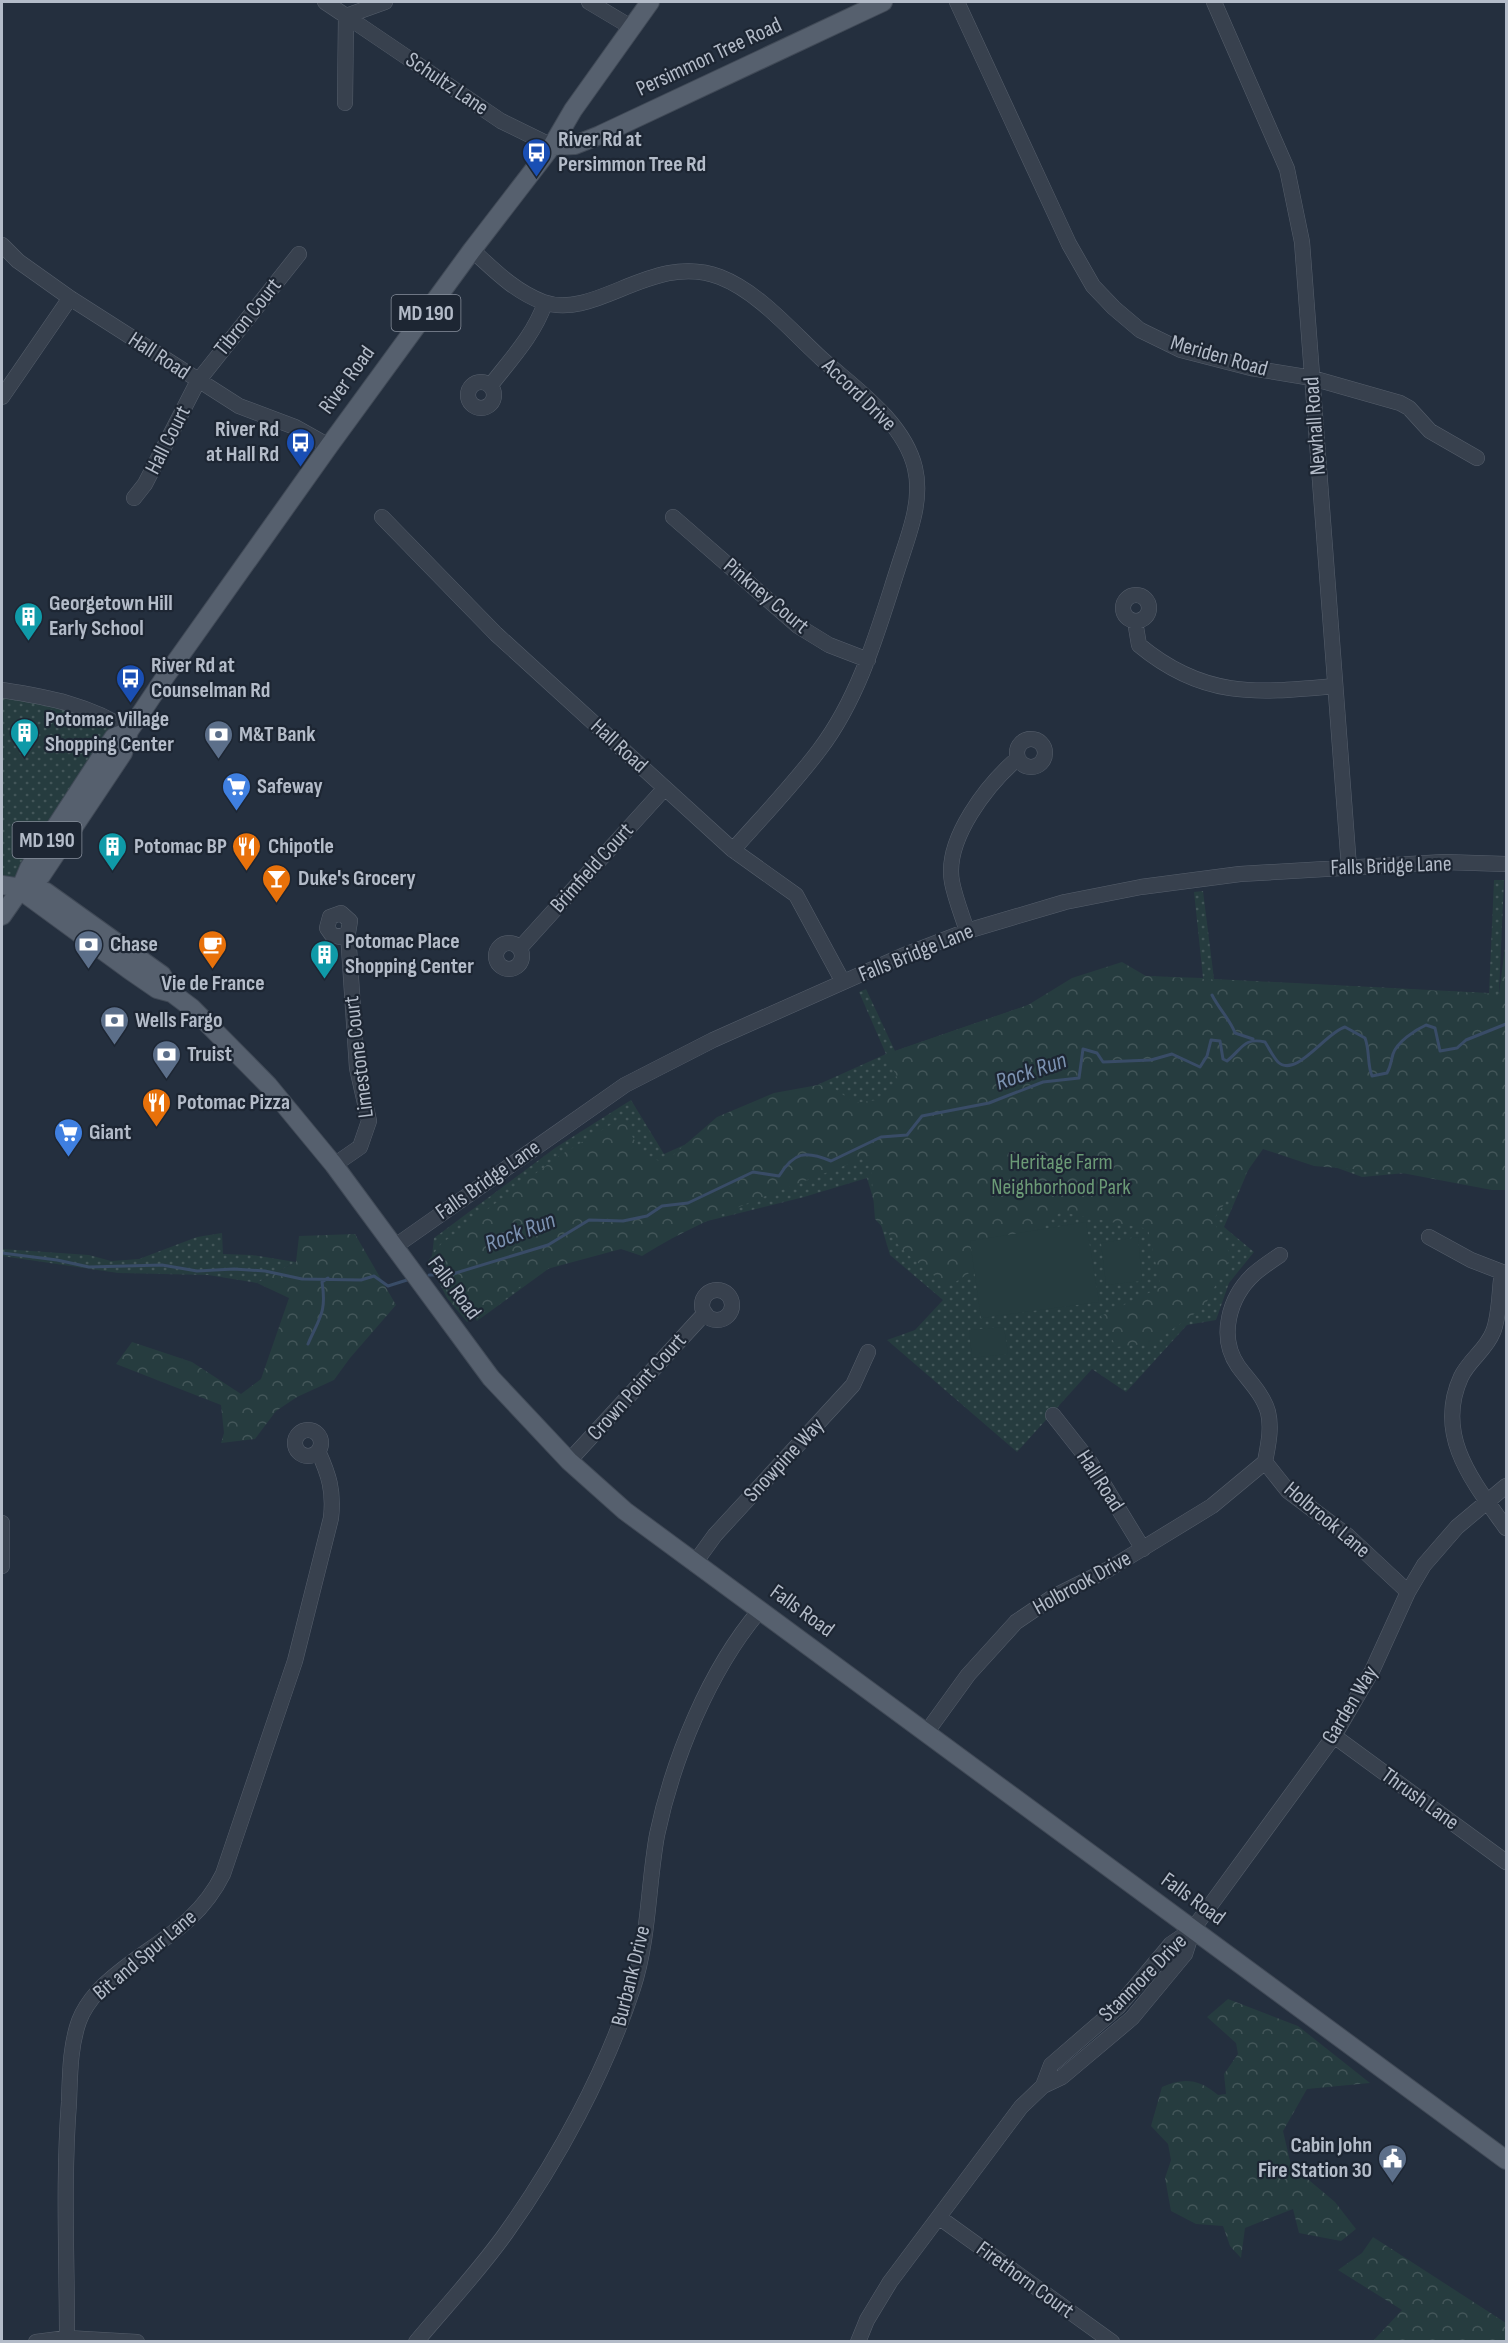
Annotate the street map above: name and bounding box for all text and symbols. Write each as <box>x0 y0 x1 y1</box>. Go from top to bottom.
street label: Persimmon Tree Road <box>632 11 786 103</box>
street label: Schultz Lane <box>400 47 494 121</box>
place label: River Rd at Persimmon Tree Rd <box>558 126 706 178</box>
bus stop icon: River Rd at Persimmon Tree Rd <box>521 136 553 178</box>
street label: Tibron Court <box>208 272 288 361</box>
road number: MD 190 <box>392 295 460 331</box>
street label: Hall Road <box>123 326 195 386</box>
street label: Meriden Road <box>1167 329 1271 383</box>
street label: River Road <box>313 341 381 419</box>
street label: Accord Drive <box>815 352 902 437</box>
street label: Newhall Road <box>1298 376 1332 476</box>
street label: Hall Court <box>139 401 197 479</box>
place label: River Rd at Hall Rd <box>206 416 279 468</box>
bus stop icon: River Rd at Hall Rd <box>284 426 316 468</box>
street label: Pinkney Court <box>718 552 814 640</box>
place label: Georgetown Hill Early School <box>49 590 173 642</box>
building icon: Georgetown Hill Early School <box>12 600 44 642</box>
place label: River Rd at Counselman Rd <box>151 652 270 704</box>
bus stop icon: River Rd at Counselman Rd <box>114 662 146 704</box>
place label: Potomac Village Shopping Center <box>45 706 174 758</box>
street label: Hall Road <box>585 713 653 779</box>
building icon: Potomac Village Shopping Center <box>8 716 40 758</box>
bank icon: M&T Bank <box>202 718 234 760</box>
place label: M&T Bank <box>239 721 316 748</box>
supermarket icon: Safeway <box>220 770 252 812</box>
place label: Safeway <box>257 773 323 800</box>
street label: Brimfield Court <box>545 817 640 919</box>
road number: MD 190 <box>12 822 82 858</box>
building icon: Potomac BP <box>97 830 129 872</box>
restaurant icon: Chipotle <box>231 830 263 872</box>
place label: Potomac BP <box>134 833 227 860</box>
place label: Chipotle <box>268 833 334 860</box>
street label: Falls Bridge Lane <box>1330 850 1452 882</box>
bar icon: Duke's Grocery <box>261 862 293 904</box>
place label: Duke's Grocery <box>298 865 416 892</box>
street label: Falls Bridge Lane <box>855 918 977 988</box>
bank icon: Chase <box>73 928 105 970</box>
cafe icon: Vie de France <box>197 928 229 970</box>
place label: Potomac Place Shopping Center <box>345 928 474 980</box>
place label: Chase <box>110 931 158 958</box>
building icon: Potomac Place Shopping Center <box>308 938 340 980</box>
place label: Vie de France <box>161 970 265 997</box>
street label: Limestone Court <box>338 994 380 1119</box>
bank icon: Wells Fargo <box>98 1004 130 1046</box>
place label: Wells Fargo <box>135 1007 223 1034</box>
bank icon: Truist <box>150 1038 182 1080</box>
place label: Truist <box>187 1041 232 1068</box>
water label: Rock Run <box>992 1045 1070 1097</box>
restaurant icon: Potomac Pizza <box>140 1086 172 1128</box>
place label: Potomac Pizza <box>177 1089 290 1116</box>
supermarket icon: Giant <box>52 1116 84 1158</box>
place label: Giant <box>89 1119 131 1146</box>
street label: Falls Bridge Lane <box>431 1134 545 1226</box>
park label: Heritage Farm Neighborhood Park <box>991 1149 1131 1201</box>
water label: Rock Run <box>481 1205 559 1259</box>
street label: Falls Road <box>421 1251 487 1325</box>
street label: Crown Point Court <box>582 1328 692 1446</box>
street label: Snowpine Way <box>738 1412 830 1508</box>
street label: Hall Road <box>1070 1445 1130 1517</box>
street label: Holbrook Lane <box>1278 1476 1376 1564</box>
street label: Holbrook Drive <box>1028 1545 1136 1621</box>
street label: Falls Road <box>765 1579 839 1643</box>
street label: Garden Way <box>1316 1660 1384 1749</box>
street label: Thrush Lane <box>1376 1762 1464 1836</box>
street label: Falls Road <box>1156 1867 1230 1931</box>
street label: Bit and Spur Lane <box>88 1904 202 2006</box>
street label: Burbank Drive <box>605 1923 657 2029</box>
street label: Stanmore Drive <box>1093 1928 1193 2028</box>
place label: Cabin John Fire Station 30 <box>1258 2132 1372 2184</box>
public building icon: Cabin John Fire Station 30 <box>1377 2142 1409 2184</box>
street label: Firethorn Court <box>971 2236 1079 2325</box>

